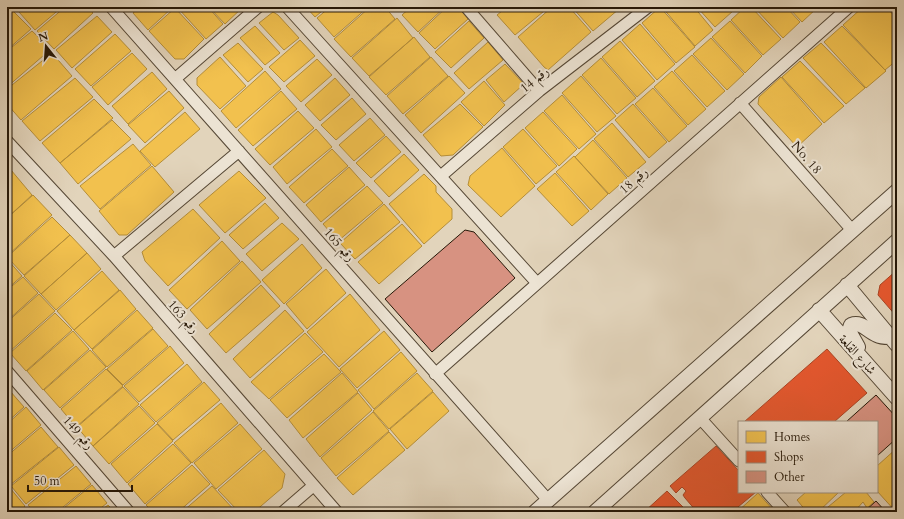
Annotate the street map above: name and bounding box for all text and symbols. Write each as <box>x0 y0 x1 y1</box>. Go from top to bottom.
north arrow <box>26 26 66 66</box>
text: N <box>36 28 50 45</box>
street label: رقم 14 <box>516 63 555 99</box>
street label: No. 18 <box>787 137 826 178</box>
street label: رقم 18 <box>615 163 654 201</box>
street label: رقم 165 <box>317 224 359 267</box>
street label: رقم 163 <box>161 296 203 339</box>
street label: شارع القلعة <box>833 331 880 380</box>
street label: رقم 149 <box>56 412 98 455</box>
legend <box>738 421 878 493</box>
text: Homes <box>774 429 810 445</box>
text: Shops <box>774 449 803 465</box>
scale bar <box>28 467 132 493</box>
text: Other <box>774 469 805 485</box>
text: 50 m <box>34 473 61 489</box>

